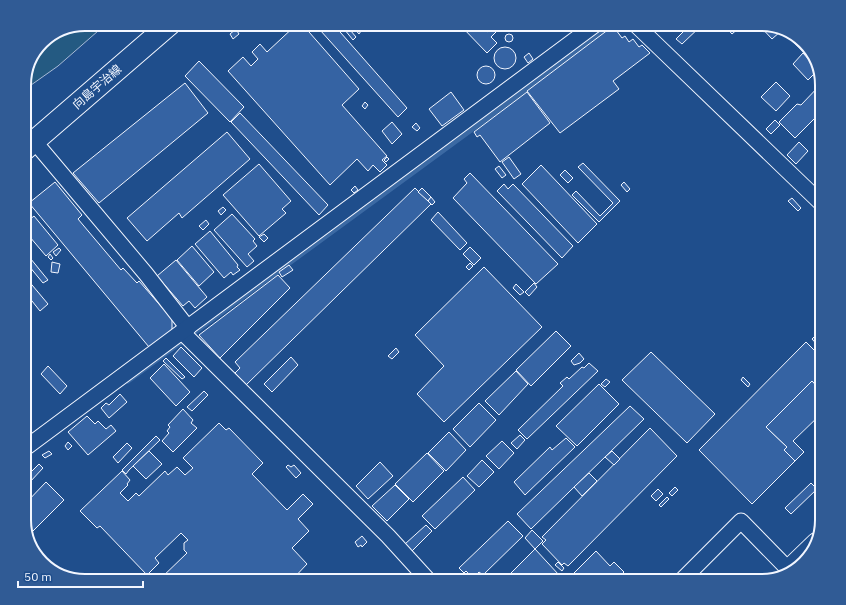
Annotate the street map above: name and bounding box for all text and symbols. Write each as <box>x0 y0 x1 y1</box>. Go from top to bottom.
street label: 向島宇治線 <box>69 61 124 112</box>
scale bar <box>18 563 143 589</box>
text: 50 m <box>24 569 52 584</box>

